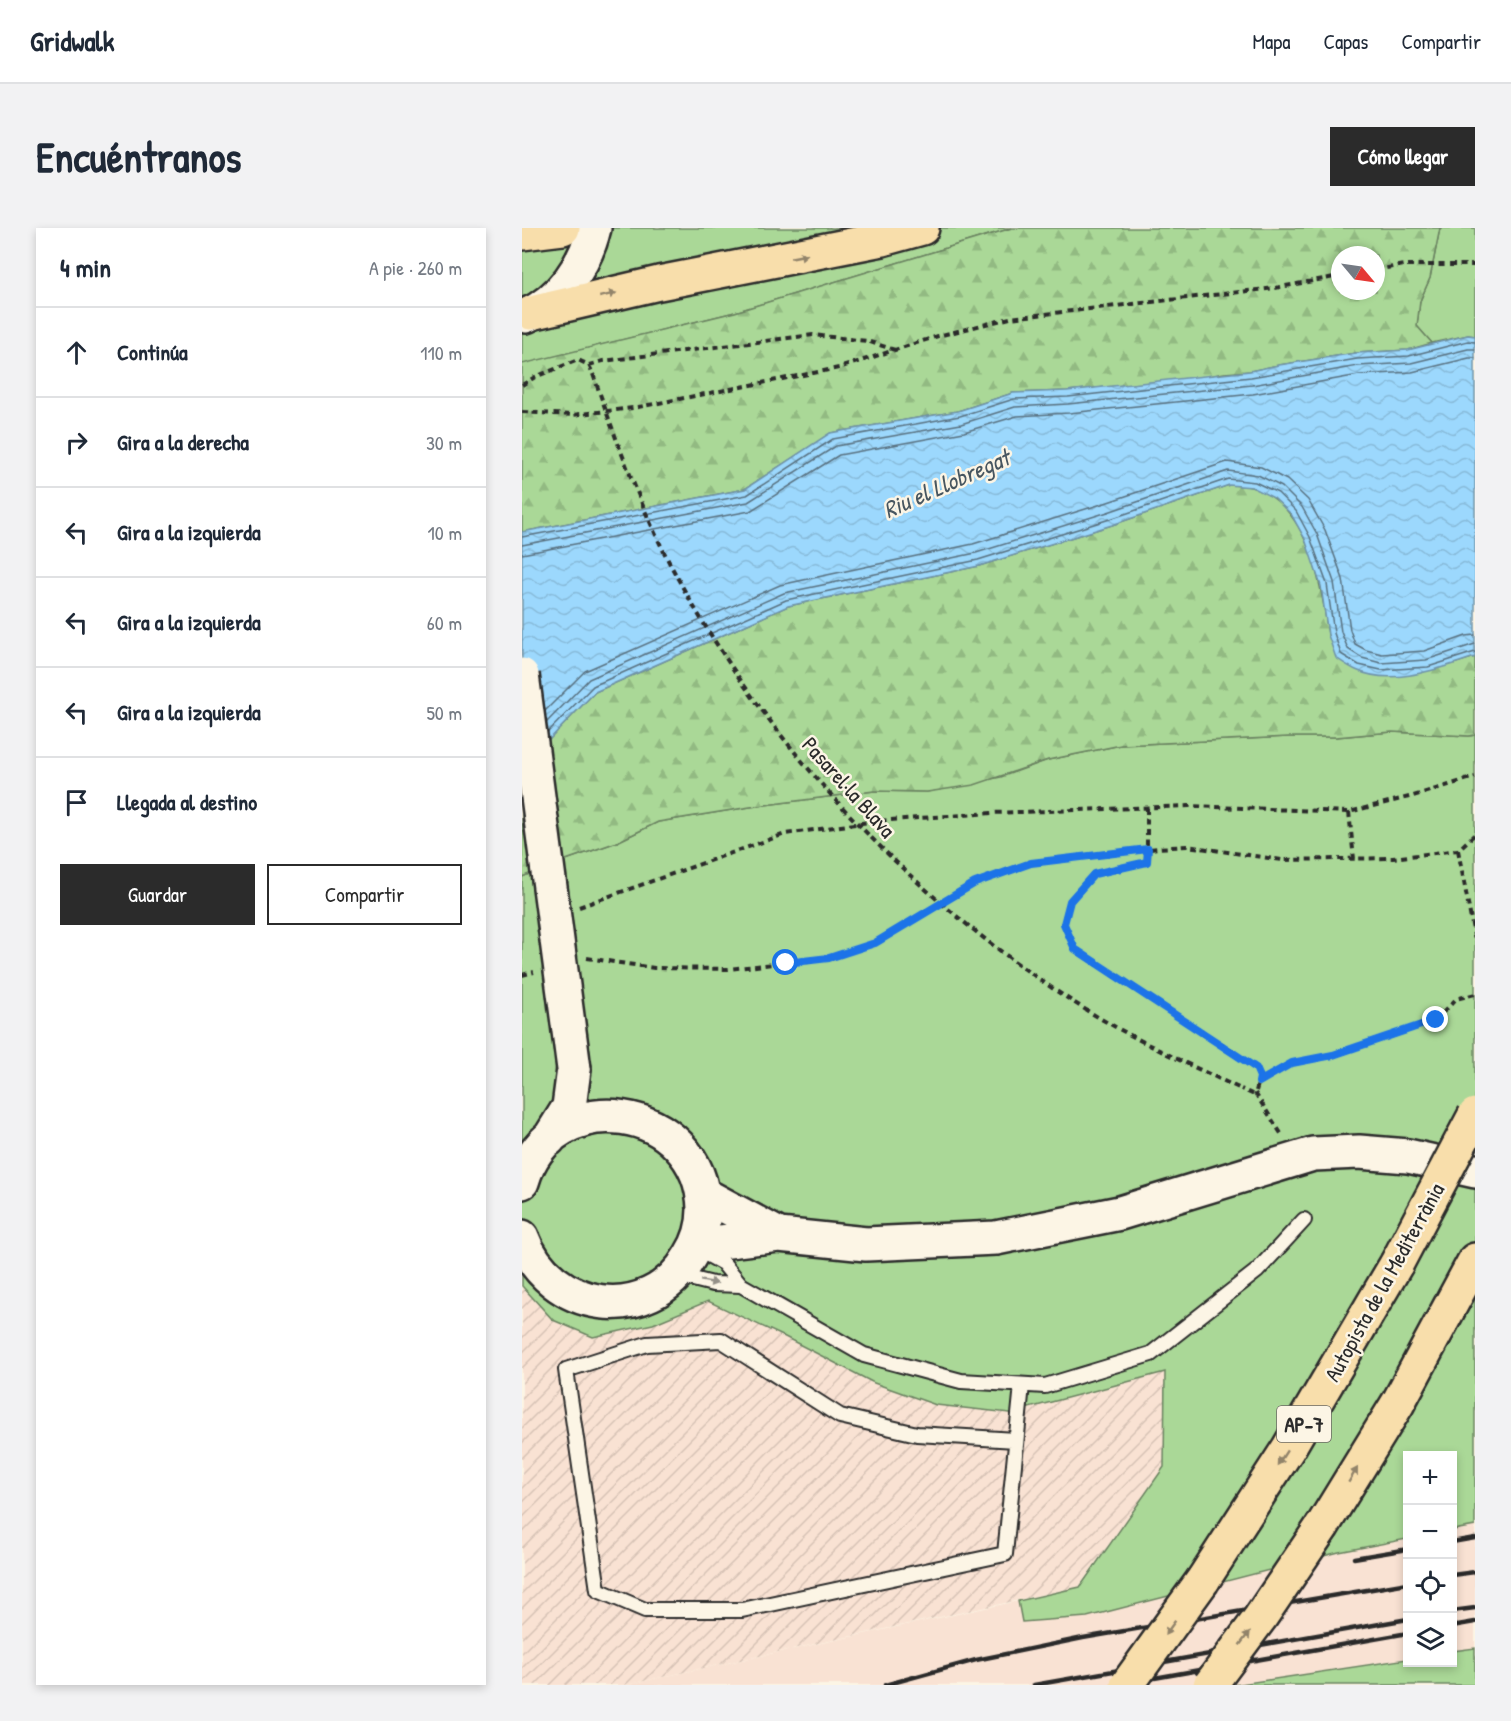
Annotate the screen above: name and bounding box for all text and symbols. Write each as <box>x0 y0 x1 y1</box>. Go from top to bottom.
text: Gridwalk <box>30 22 114 60</box>
text: Mapa <box>1252 27 1290 56</box>
text: Capas <box>1323 27 1368 56</box>
text: Compartir <box>1401 27 1481 56</box>
button: Cómo llegar <box>1330 127 1475 186</box>
text: Encuéntranos <box>36 128 242 185</box>
north arrow <box>1331 246 1385 300</box>
text: 4 min <box>60 250 111 285</box>
one-way arrow <box>790 251 809 260</box>
text: A pie · 260 m <box>369 254 462 281</box>
one-way arrow <box>599 290 618 300</box>
icon: ahead <box>60 336 93 369</box>
text: Continúa <box>117 337 188 367</box>
text: 110 m <box>420 339 462 366</box>
icon: right <box>60 426 93 459</box>
text: Gira a la derecha <box>117 427 249 457</box>
text: 30 m <box>426 429 462 456</box>
water label: Riu el Llobregat <box>878 439 1018 526</box>
icon: left <box>60 516 93 549</box>
text: Gira a la izquierda <box>117 517 261 547</box>
text: 10 m <box>428 519 462 546</box>
icon: left <box>60 606 93 639</box>
text: Gira a la izquierda <box>117 607 261 637</box>
text: 60 m <box>427 609 462 636</box>
icon: left <box>60 696 93 729</box>
text: Gira a la izquierda <box>117 697 261 727</box>
text: 50 m <box>426 699 462 726</box>
street label: Pasarel·la Blava <box>796 730 903 844</box>
icon: arrive <box>60 786 93 819</box>
text: Llegada al destino <box>117 787 257 817</box>
button: Guardar <box>60 864 255 925</box>
button: Compartir <box>267 864 462 925</box>
route start <box>772 949 798 975</box>
route end <box>1422 1006 1448 1032</box>
street label: Autopista de la Mediterrània <box>1317 1177 1451 1387</box>
one-way arrow <box>699 1278 718 1287</box>
road number: AP-7 <box>1277 1406 1331 1442</box>
one-way arrow <box>1277 1450 1288 1467</box>
map controls <box>1403 1451 1457 1667</box>
button: + <box>1403 1451 1457 1505</box>
one-way arrow <box>1348 1467 1359 1483</box>
button: − <box>1403 1505 1457 1559</box>
button: locate <box>1403 1559 1457 1613</box>
button: layers <box>1403 1613 1457 1667</box>
one-way arrow <box>1164 1620 1176 1635</box>
one-way arrow <box>1239 1631 1251 1647</box>

